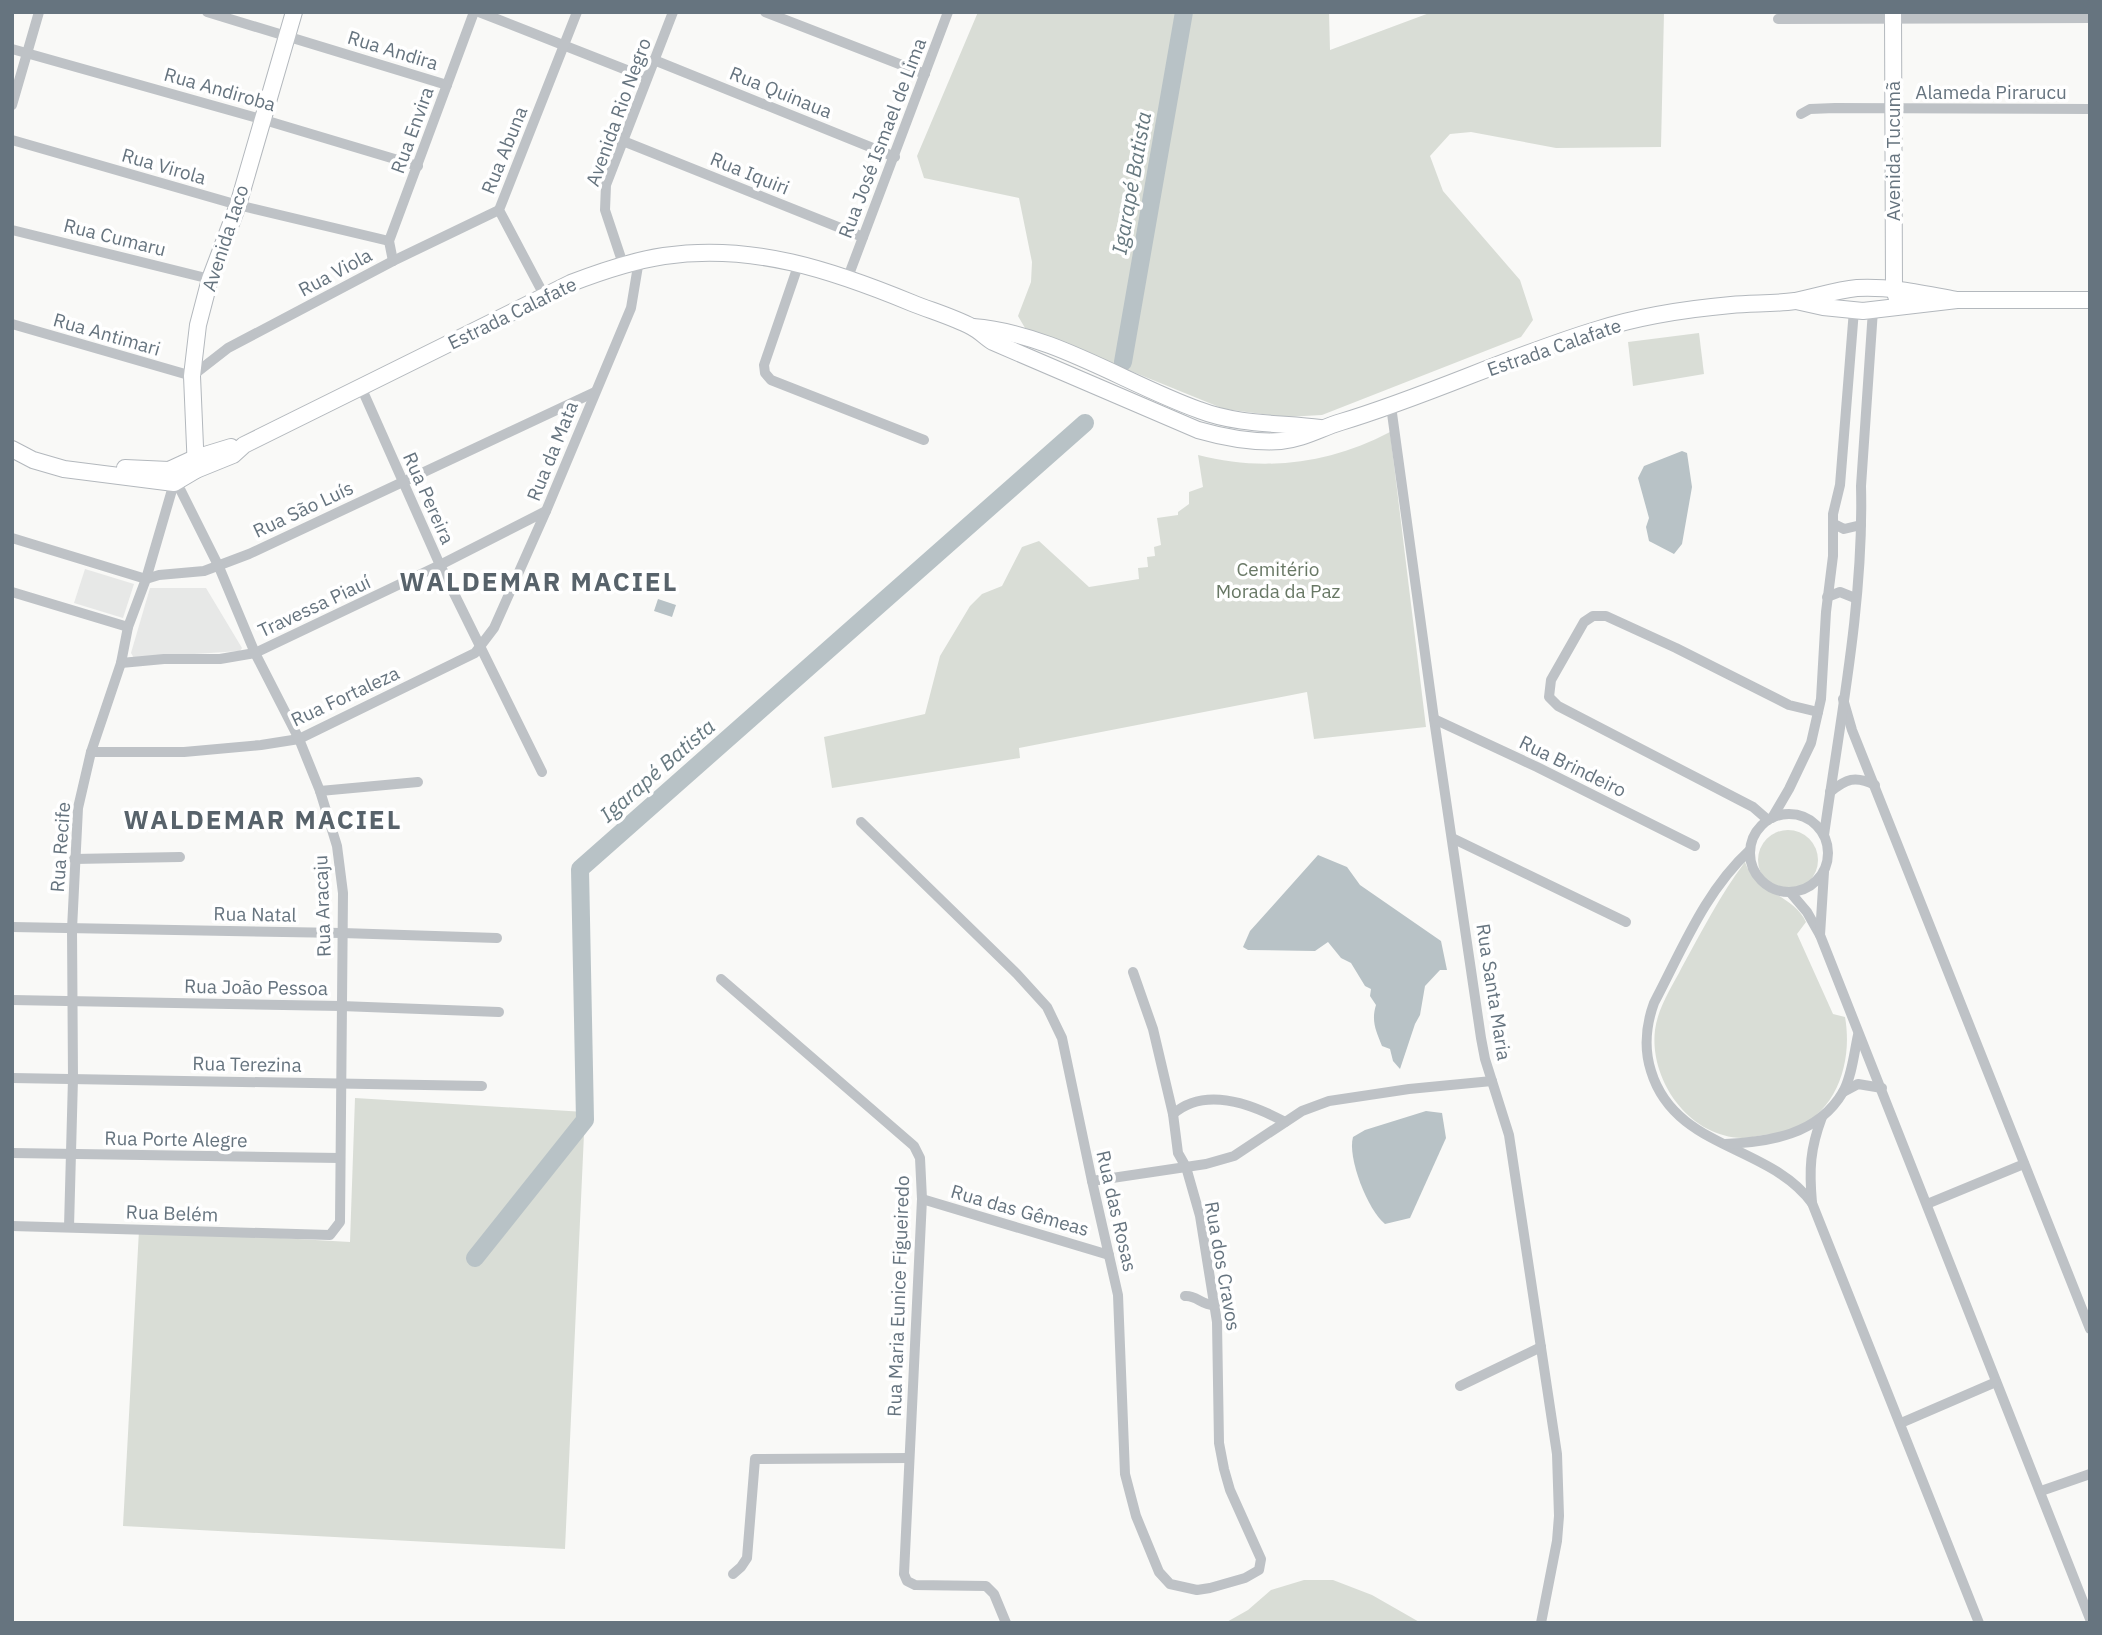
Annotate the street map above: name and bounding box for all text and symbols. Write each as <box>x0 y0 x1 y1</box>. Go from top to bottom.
street label: Rua Andira <box>345 25 441 75</box>
street label: Rua José Ismael de Lima <box>833 34 931 242</box>
street label: Avenida Rio Negro <box>580 35 656 189</box>
street label: Rua Quinaua <box>726 61 836 123</box>
street label: Rua Andiroba <box>161 62 279 116</box>
street label: Alameda Pirarucu <box>1915 80 2067 104</box>
street label: Avenida Tucumã <box>1881 81 1905 221</box>
street label: Rua Envira <box>385 83 439 177</box>
street label: Rua Abuna <box>476 103 532 197</box>
water label: Igarapé Batista <box>1105 109 1157 257</box>
street label: Rua Virola <box>119 143 209 189</box>
street label: Rua Iquiri <box>707 146 793 200</box>
street label: Avenida Iaco <box>197 182 253 294</box>
street label: Rua Cumaru <box>61 213 169 261</box>
street label: Rua Viola <box>294 243 376 301</box>
street label: Estrada Calafate <box>444 271 580 355</box>
street label: Rua Antimari <box>51 307 163 361</box>
street label: Estrada Calafate <box>1484 313 1624 381</box>
street label: Rua da Mata <box>521 398 583 504</box>
street label: Rua Pereira <box>398 448 460 548</box>
street label: Rua São Luís <box>249 475 357 543</box>
park label: Cemitério Morada da Paz <box>1216 557 1341 603</box>
district label: WALDEMAR MACIEL <box>400 564 678 598</box>
street label: Travessa Piauí <box>254 569 374 643</box>
street label: Rua Fortaleza <box>287 660 403 732</box>
water label: Igarapé Batista <box>593 712 721 828</box>
street label: Rua Brindeiro <box>1516 730 1630 802</box>
street label: Rua Recife <box>45 801 75 893</box>
district label: WALDEMAR MACIEL <box>124 802 402 836</box>
street label: Rua Aracaju <box>308 855 336 957</box>
street label: Rua Natal <box>213 901 297 927</box>
street label: Rua Santa Maria <box>1471 922 1517 1062</box>
street label: Rua João Pessoa <box>184 974 328 1000</box>
street label: Rua Terezina <box>192 1051 302 1077</box>
street label: Rua Porte Alegre <box>104 1126 248 1152</box>
street label: Rua das Rosas <box>1091 1148 1143 1274</box>
street label: Rua Maria Eunice Figueiredo <box>882 1175 914 1417</box>
street label: Rua das Gêmeas <box>948 1179 1092 1241</box>
street label: Rua Belém <box>125 1199 219 1227</box>
street label: Rua dos Cravos <box>1200 1200 1246 1332</box>

